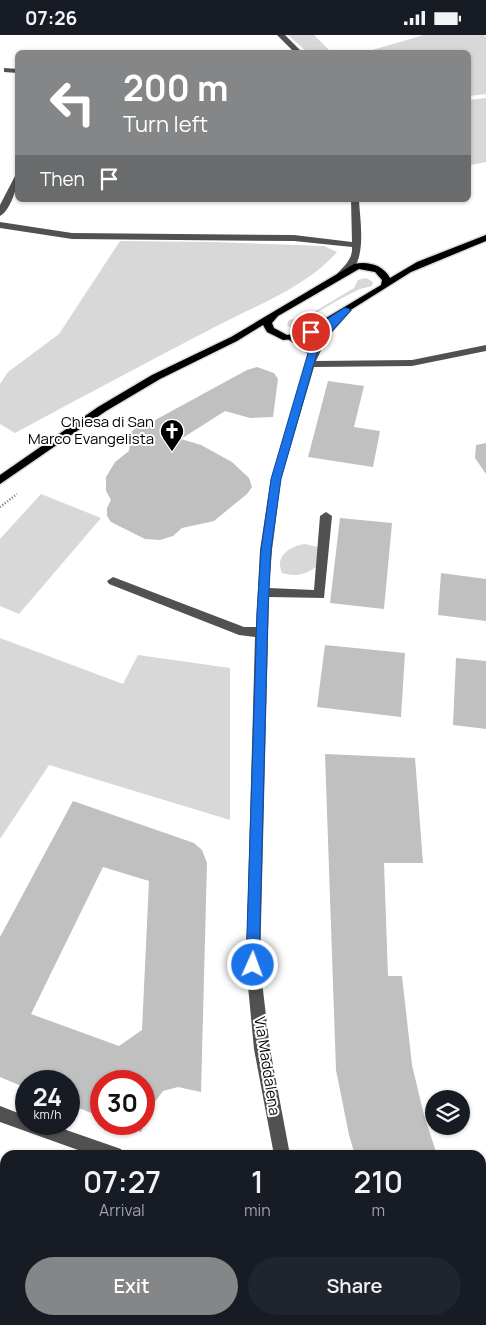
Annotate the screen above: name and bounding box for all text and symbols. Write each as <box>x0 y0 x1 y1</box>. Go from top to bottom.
text: 07:26 <box>25 5 77 31</box>
text: 200 m <box>123 64 228 112</box>
icon: left <box>40 70 105 135</box>
text: Turn left <box>123 109 208 139</box>
icon: arrive <box>95 165 123 193</box>
text: Then <box>40 166 85 192</box>
pin <box>290 311 332 353</box>
icon: arrive <box>297 318 325 346</box>
place label: Chiesa di San Marco Evangelista <box>28 411 154 449</box>
church icon: Chiesa di San Marco Evangelista <box>159 418 185 452</box>
position arrow <box>226 938 278 990</box>
street label: Via Maddalena <box>249 1015 286 1117</box>
speed limit sign: 30 <box>90 1070 155 1135</box>
text: 24 <box>33 1079 62 1114</box>
map controls <box>425 1090 470 1135</box>
button: layers <box>425 1090 470 1135</box>
text: km/h <box>34 1106 61 1123</box>
text: 07:27 <box>83 1161 161 1202</box>
text: 1 <box>251 1161 264 1202</box>
text: 210 <box>354 1161 403 1202</box>
text: Arrival <box>99 1199 145 1221</box>
text: min <box>244 1199 271 1221</box>
text: m <box>372 1199 385 1221</box>
button: Exit <box>25 1257 238 1315</box>
button: Share <box>248 1257 461 1315</box>

